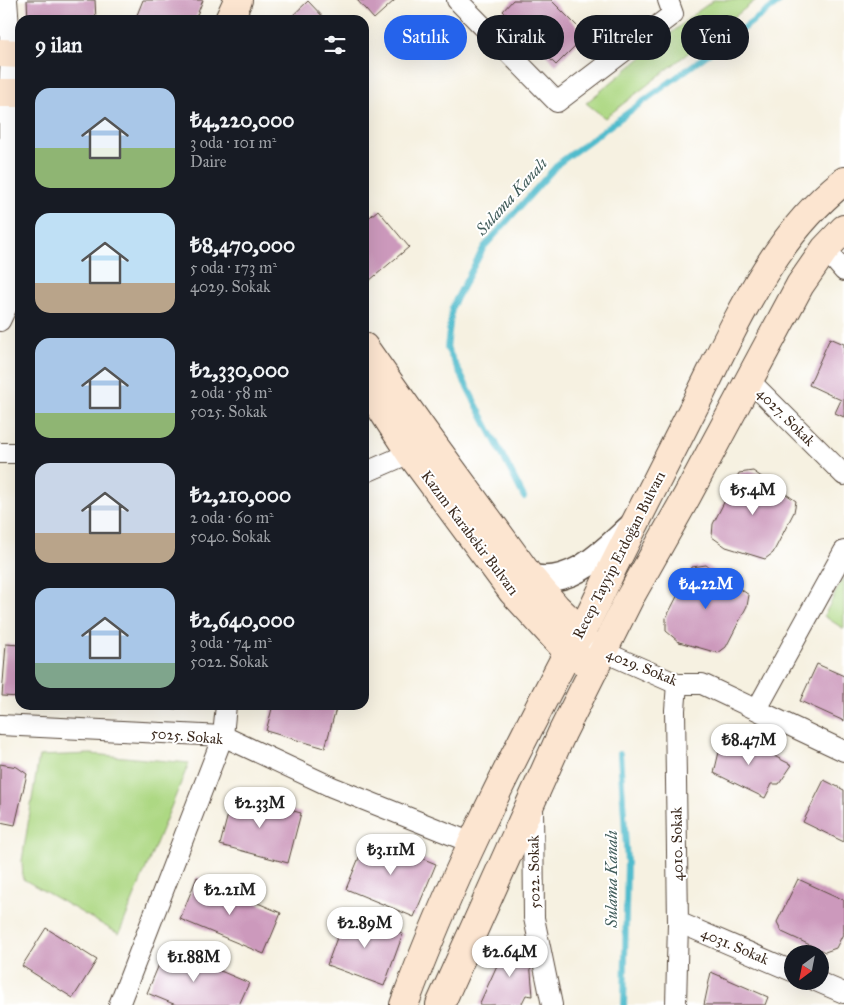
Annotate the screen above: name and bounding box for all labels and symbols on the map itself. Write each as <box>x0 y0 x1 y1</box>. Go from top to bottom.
water label: Sulama Kanalı <box>471 154 551 240</box>
street label: 4027. Sokak <box>753 384 819 450</box>
street label: Kazım Karabekir Bulvarı <box>417 467 523 599</box>
street label: Recep Tayyip Erdoğan Bulvarı <box>569 468 669 642</box>
pin: ₺5.4M <box>718 474 788 516</box>
pin: ₺4.22M <box>665 568 747 610</box>
street label: 4029. Sokak <box>604 645 680 689</box>
street label: 5025. Sokak <box>150 724 224 748</box>
pin: ₺8.47M <box>708 724 790 766</box>
pin: ₺2.33M <box>219 786 301 829</box>
street label: 4010. Sokak <box>667 807 687 881</box>
water label: Sulama Kanalı <box>602 830 621 929</box>
pin: ₺3.11M <box>350 834 432 876</box>
street label: 5022. Sokak <box>524 835 544 909</box>
pin: ₺2.21M <box>189 874 271 916</box>
pin: ₺2.89M <box>324 906 406 949</box>
street label: 4031. Sokak <box>698 924 772 968</box>
pin: ₺2.64M <box>469 936 551 978</box>
pin: ₺1.88M <box>153 940 235 983</box>
north arrow <box>784 945 829 990</box>

